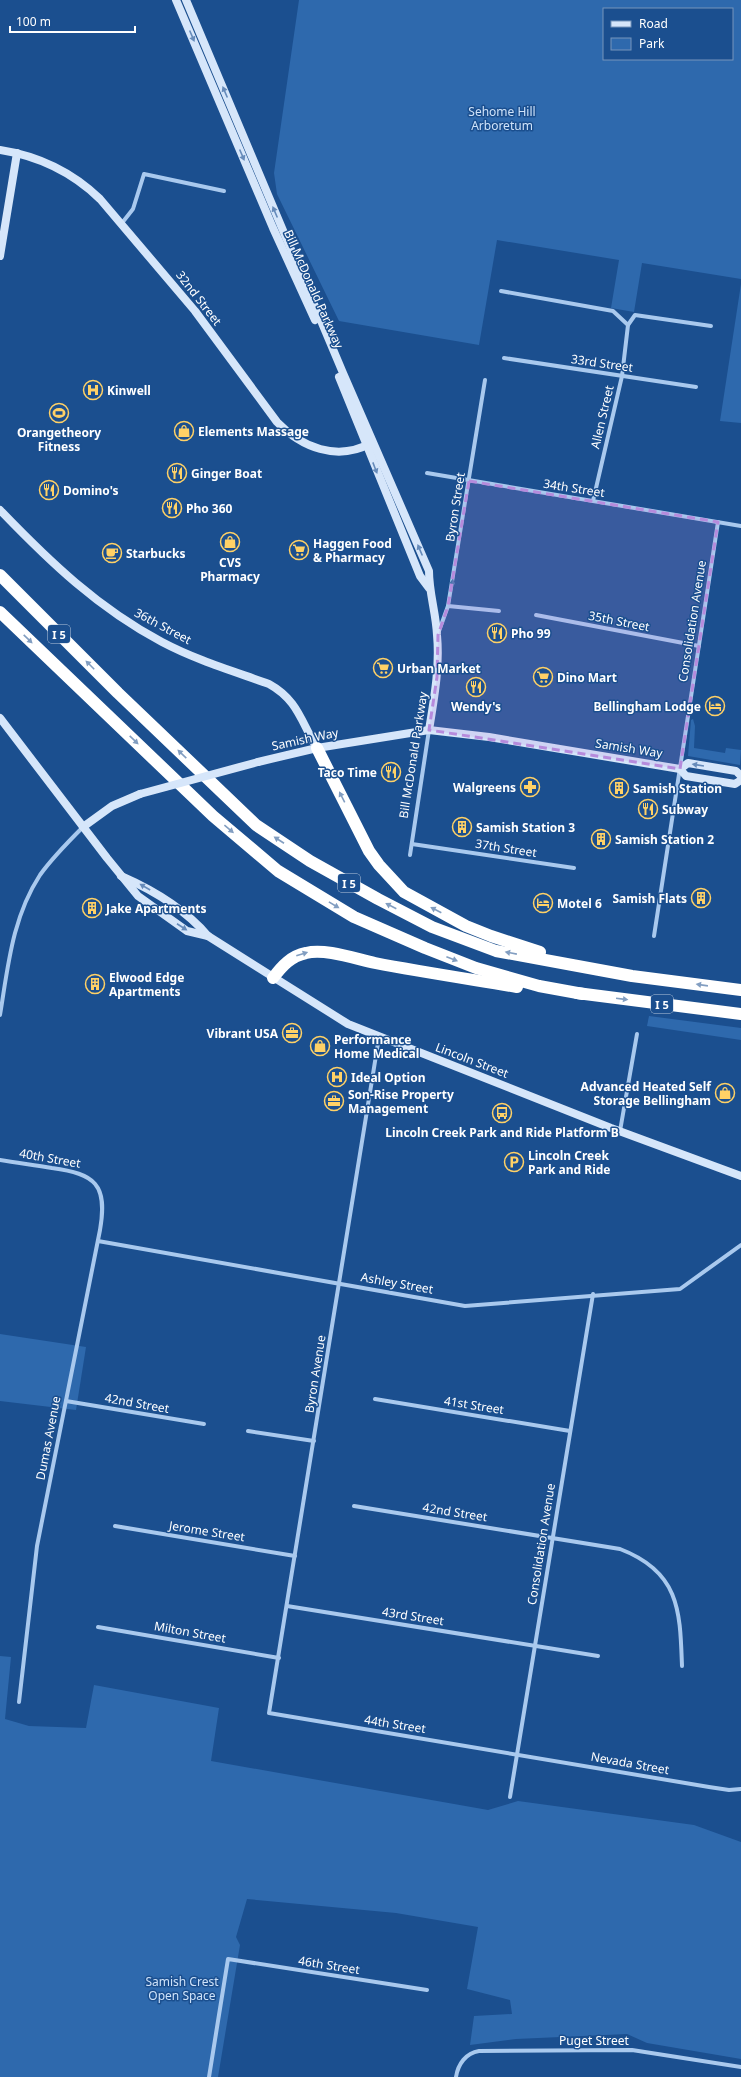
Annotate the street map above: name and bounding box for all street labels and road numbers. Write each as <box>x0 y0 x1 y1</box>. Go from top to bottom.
street label: Bill McDonald Parkway <box>280 227 348 352</box>
street label: 32nd Street <box>172 267 226 329</box>
street label: 33rd Street <box>570 350 635 376</box>
street label: Allen Street <box>586 383 618 450</box>
street label: Byron Street <box>441 470 469 543</box>
street label: 34th Street <box>542 475 607 501</box>
street label: Consolidation Avenue <box>674 559 710 683</box>
street label: 36th Street <box>132 604 195 648</box>
street label: 35th Street <box>587 607 652 635</box>
road number: I 5 <box>48 625 70 643</box>
street label: Bill McDonald Parkway <box>395 689 432 820</box>
street label: Samish Way <box>270 723 341 754</box>
street label: Samish Way <box>594 734 665 762</box>
street label: 37th Street <box>474 835 539 861</box>
road number: I 5 <box>338 874 360 892</box>
road number: I 5 <box>651 995 673 1013</box>
street label: Lincoln Street <box>433 1038 512 1082</box>
street label: 40th Street <box>18 1144 83 1172</box>
street label: Ashley Street <box>359 1268 435 1298</box>
street label: Byron Avenue <box>300 1334 330 1414</box>
street label: 42nd Street <box>103 1389 171 1417</box>
street label: 41st Street <box>443 1392 506 1418</box>
street label: Dumas Avenue <box>32 1394 65 1481</box>
street label: Consolidation Avenue <box>523 1482 559 1606</box>
street label: 42nd Street <box>421 1499 489 1526</box>
street label: Jerome Street <box>167 1516 247 1545</box>
street label: 43rd Street <box>381 1603 446 1629</box>
street label: Milton Street <box>153 1617 228 1647</box>
street label: 44th Street <box>363 1711 428 1737</box>
street label: Nevada Street <box>590 1748 671 1778</box>
street label: 46th Street <box>297 1952 362 1978</box>
street label: Puget Street <box>559 2032 630 2049</box>

